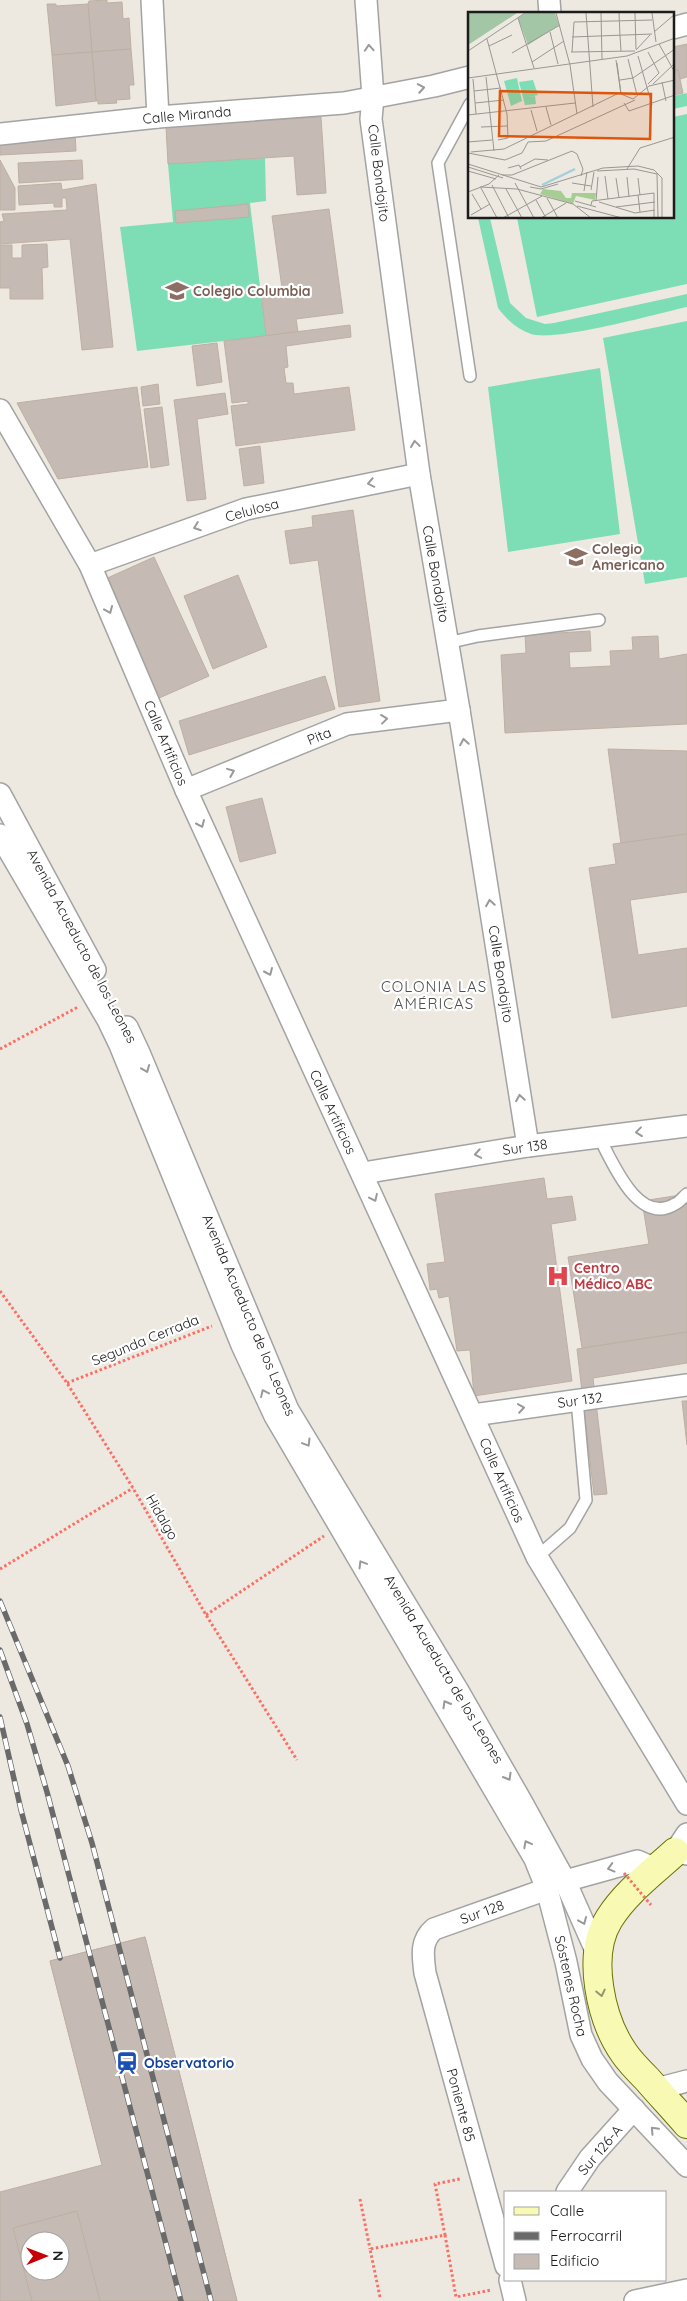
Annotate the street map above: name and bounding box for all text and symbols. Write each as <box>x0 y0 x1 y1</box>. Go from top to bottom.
inset map <box>468 12 674 219</box>
one-way arrow <box>364 44 375 52</box>
one-way arrow <box>417 84 425 94</box>
street label: Calle Miranda <box>142 102 232 128</box>
street label: Calle Bondojito <box>364 123 394 223</box>
school or university icon: Colegio Columbia <box>164 278 190 304</box>
place label: Colegio Columbia <box>193 282 310 300</box>
one-way arrow <box>410 439 420 448</box>
one-way arrow <box>366 478 375 488</box>
street label: Celulosa <box>223 494 281 526</box>
one-way arrow <box>193 521 201 531</box>
street label: Calle Bondojito <box>419 524 453 624</box>
place label: Colegio Americano <box>592 540 665 574</box>
school or university icon: Colegio Americano <box>563 544 589 570</box>
one-way arrow <box>103 605 114 614</box>
street label: Calle Artificios <box>140 698 192 788</box>
one-way arrow <box>380 714 388 725</box>
street label: Pita <box>304 723 334 749</box>
one-way arrow <box>460 738 470 746</box>
one-way arrow <box>226 767 235 778</box>
one-way arrow <box>195 819 206 828</box>
street label: Avenida Acueducto de los Leones <box>23 846 141 1046</box>
one-way arrow <box>485 898 495 907</box>
street label: Calle Bondojito <box>484 924 518 1024</box>
one-way arrow <box>262 967 273 976</box>
district label: COLONIA LAS AMÉRICAS <box>381 977 487 1013</box>
one-way arrow <box>140 1064 151 1073</box>
street label: Calle Artificios <box>306 1067 360 1157</box>
one-way arrow <box>516 1093 526 1102</box>
one-way arrow <box>634 1126 642 1137</box>
street label: Sur 138 <box>501 1135 549 1159</box>
one-way arrow <box>473 1149 482 1159</box>
one-way arrow <box>368 1193 379 1202</box>
street label: Avenida Acueducto de los Leones <box>198 1211 300 1419</box>
place label: Centro Médico ABC <box>574 1259 653 1293</box>
hospital icon: Centro Médico ABC <box>545 1263 571 1289</box>
street label: Segunda Cerrada <box>89 1310 201 1370</box>
street label: Sur 132 <box>556 1388 604 1412</box>
one-way arrow <box>260 1389 271 1398</box>
one-way arrow <box>518 1403 526 1414</box>
street label: Calle Artificios <box>475 1435 529 1525</box>
one-way arrow <box>301 1438 311 1447</box>
street label: Hidalgo <box>142 1491 182 1543</box>
one-way arrow <box>359 1561 369 1570</box>
street label: Avenida Acueducto de los Leones <box>380 1571 508 1767</box>
one-way arrow <box>442 1700 452 1709</box>
one-way arrow <box>502 1772 512 1781</box>
one-way arrow <box>523 1841 533 1850</box>
one-way arrow <box>607 1862 616 1873</box>
street label: Sur 128 <box>458 1896 506 1928</box>
one-way arrow <box>577 1916 588 1925</box>
street label: Sóstenes Rocha <box>551 1934 591 2038</box>
one-way arrow <box>595 1989 606 1998</box>
station icon: Observatorio <box>114 2050 140 2076</box>
place label: Observatorio <box>144 2054 235 2072</box>
street label: Poniente 85 <box>443 2066 479 2144</box>
street label: Sur 126-A <box>574 2121 626 2179</box>
one-way arrow <box>651 2127 660 2136</box>
legend <box>504 2191 667 2281</box>
text: Calle <box>550 2201 584 2220</box>
text: Ferrocarril <box>550 2226 622 2245</box>
north arrow <box>20 2231 70 2281</box>
text: N <box>49 2250 67 2261</box>
text: Edificio <box>550 2251 599 2270</box>

